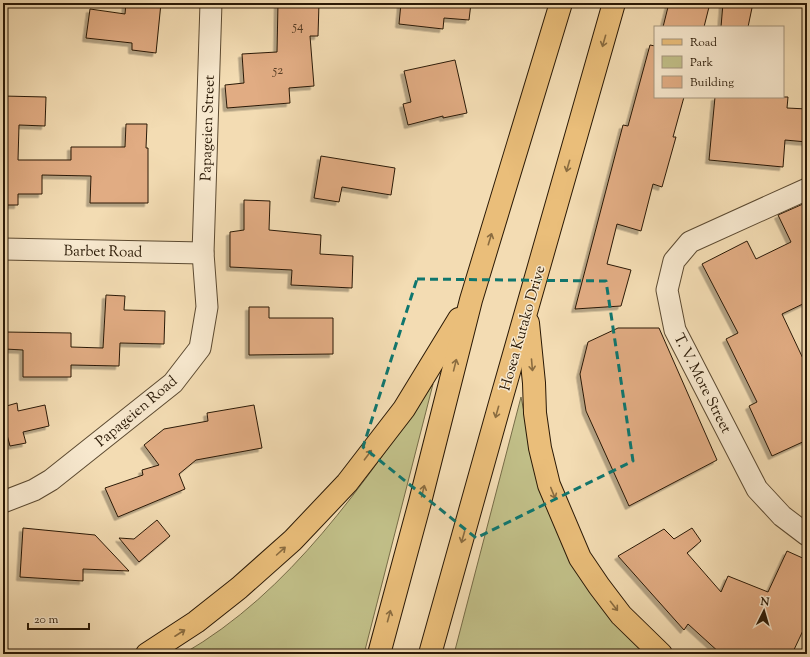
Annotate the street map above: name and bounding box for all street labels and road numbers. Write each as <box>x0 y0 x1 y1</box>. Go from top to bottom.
street label: Papageien Street <box>196 75 221 182</box>
street label: Barbet Road <box>63 241 143 264</box>
street label: Hosea Kutako Drive <box>496 263 551 394</box>
street label: T. V. More Street <box>667 330 736 437</box>
street label: Papageien Road <box>91 371 183 453</box>

